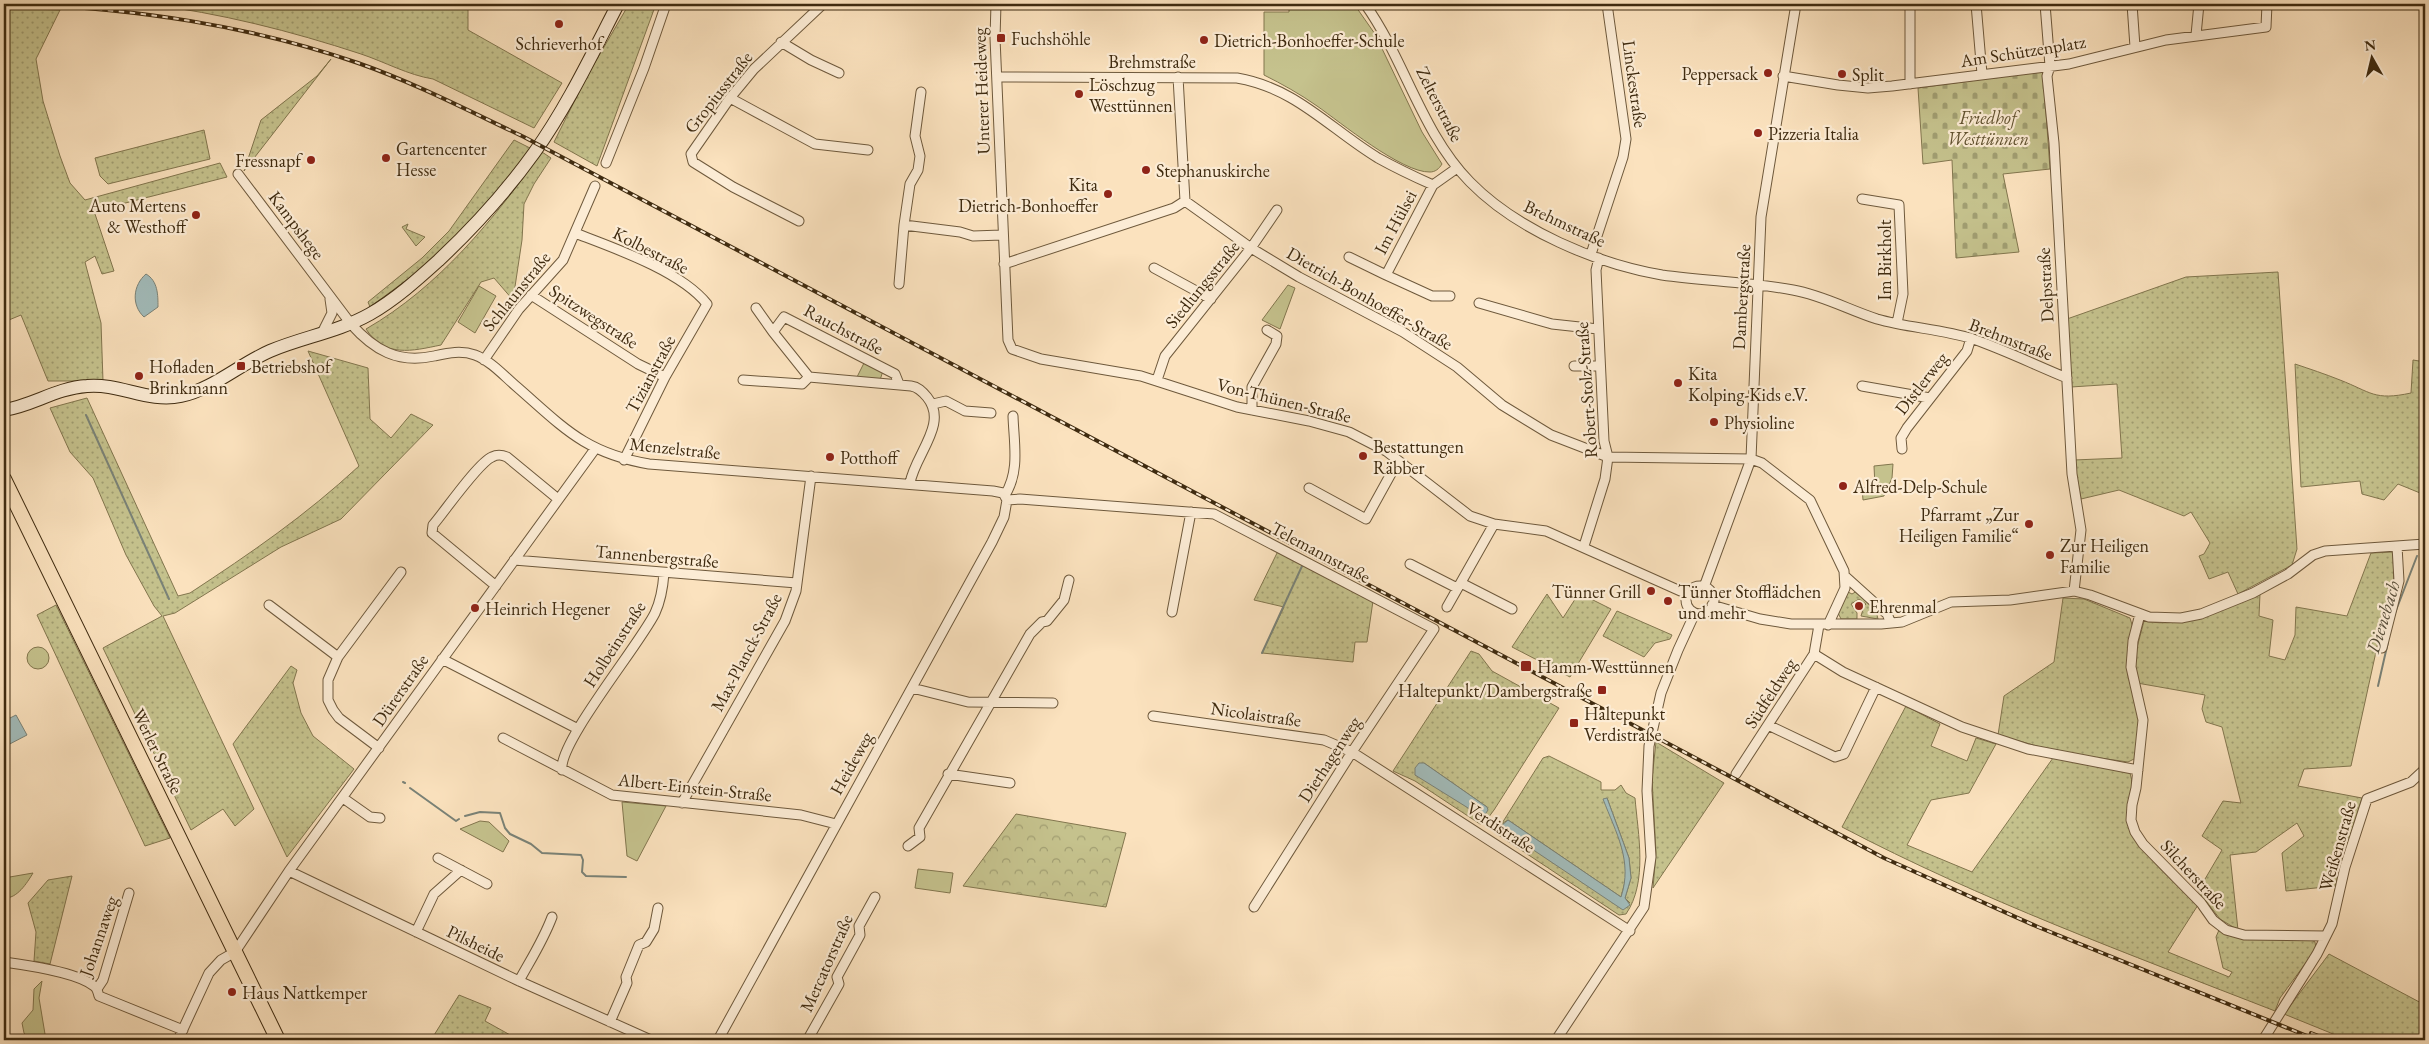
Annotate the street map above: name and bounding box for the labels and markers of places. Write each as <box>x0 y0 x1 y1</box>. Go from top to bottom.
marker: Schrieverhof <box>553 18 565 30</box>
place label: Fuchshöhle <box>1011 27 1091 50</box>
place label: Dietrich-Bonhoeffer-Schule <box>1214 29 1404 52</box>
place label: Schrieverhof <box>516 32 605 55</box>
marker: Fuchshöhle <box>995 32 1007 44</box>
marker: Dietrich-Bonhoeffer-Schule <box>1198 34 1210 46</box>
place label: Peppersack <box>1681 62 1759 85</box>
place label: Split <box>1852 63 1884 86</box>
marker: Peppersack <box>1762 67 1774 79</box>
marker: Split <box>1836 68 1848 80</box>
place label: Löschzug Westtünnen <box>1089 73 1173 117</box>
marker: Löschzug Westtünnen <box>1073 88 1085 100</box>
place label: Pizzeria Italia <box>1768 122 1860 145</box>
marker: Pizzeria Italia <box>1752 127 1764 139</box>
place label: Gartencenter Hesse <box>396 137 487 181</box>
place label: Fressnapf <box>235 149 303 172</box>
marker: Gartencenter Hesse <box>380 152 392 164</box>
marker: Fressnapf <box>305 154 317 166</box>
place label: Stephanuskirche <box>1156 159 1270 182</box>
marker: Stephanuskirche <box>1140 164 1152 176</box>
place label: Kita Dietrich-Bonhoeffer <box>958 173 1099 217</box>
marker: Kita Dietrich-Bonhoeffer <box>1102 188 1114 200</box>
place label: Auto Mertens & Westhoff <box>88 194 189 238</box>
marker: Auto Mertens & Westhoff <box>190 209 202 221</box>
place label: Hofladen Brinkmann <box>149 355 229 399</box>
place label: Betriebshof <box>251 355 333 378</box>
marker: Betriebshof <box>235 360 247 372</box>
place label: Kita Kolping-Kids e.V. <box>1688 362 1808 406</box>
marker: Hofladen Brinkmann <box>133 370 145 382</box>
marker: Kita Kolping-Kids e.V. <box>1672 377 1684 389</box>
place label: Physioline <box>1724 411 1795 434</box>
marker: Physioline <box>1708 416 1720 428</box>
place label: Bestattungen Räbber <box>1373 435 1464 479</box>
place label: Potthoff <box>840 446 900 469</box>
marker: Bestattungen Räbber <box>1357 450 1369 462</box>
marker: Potthoff <box>824 451 836 463</box>
place label: Alfred-Delp-Schule <box>1852 475 1987 498</box>
marker: Alfred-Delp-Schule <box>1837 480 1849 492</box>
place label: Pfarramt „Zur Heiligen Familie“ <box>1899 503 2019 547</box>
marker: Pfarramt „Zur Heiligen Familie“ <box>2023 518 2035 530</box>
place label: Zur Heiligen Familie <box>2060 534 2150 578</box>
marker: Zur Heiligen Familie <box>2044 549 2056 561</box>
place label: Tünner Grill <box>1552 580 1641 603</box>
place label: Tünner Stofflädchen und mehr <box>1678 580 1822 624</box>
marker: Tünner Grill <box>1645 585 1657 597</box>
marker: Tünner Stofflädchen und mehr <box>1662 595 1674 607</box>
place label: Ehrenmal <box>1869 595 1936 618</box>
place label: Heinrich Hegener <box>485 597 610 620</box>
marker: Ehrenmal <box>1853 600 1865 612</box>
marker: Heinrich Hegener <box>469 602 481 614</box>
place label: Hamm-Westtünnen <box>1537 655 1675 678</box>
marker: Hamm-Westtünnen <box>1519 659 1533 673</box>
place label: Haltepunkt/Dambergstraße <box>1398 679 1592 702</box>
marker: Haltepunkt/Dambergstraße <box>1596 684 1608 696</box>
place label: Haltepunkt Verdistraße <box>1584 702 1666 746</box>
marker: Haltepunkt Verdistraße <box>1568 717 1580 729</box>
place label: Haus Nattkemper <box>242 981 367 1004</box>
marker: Haus Nattkemper <box>226 986 238 998</box>

